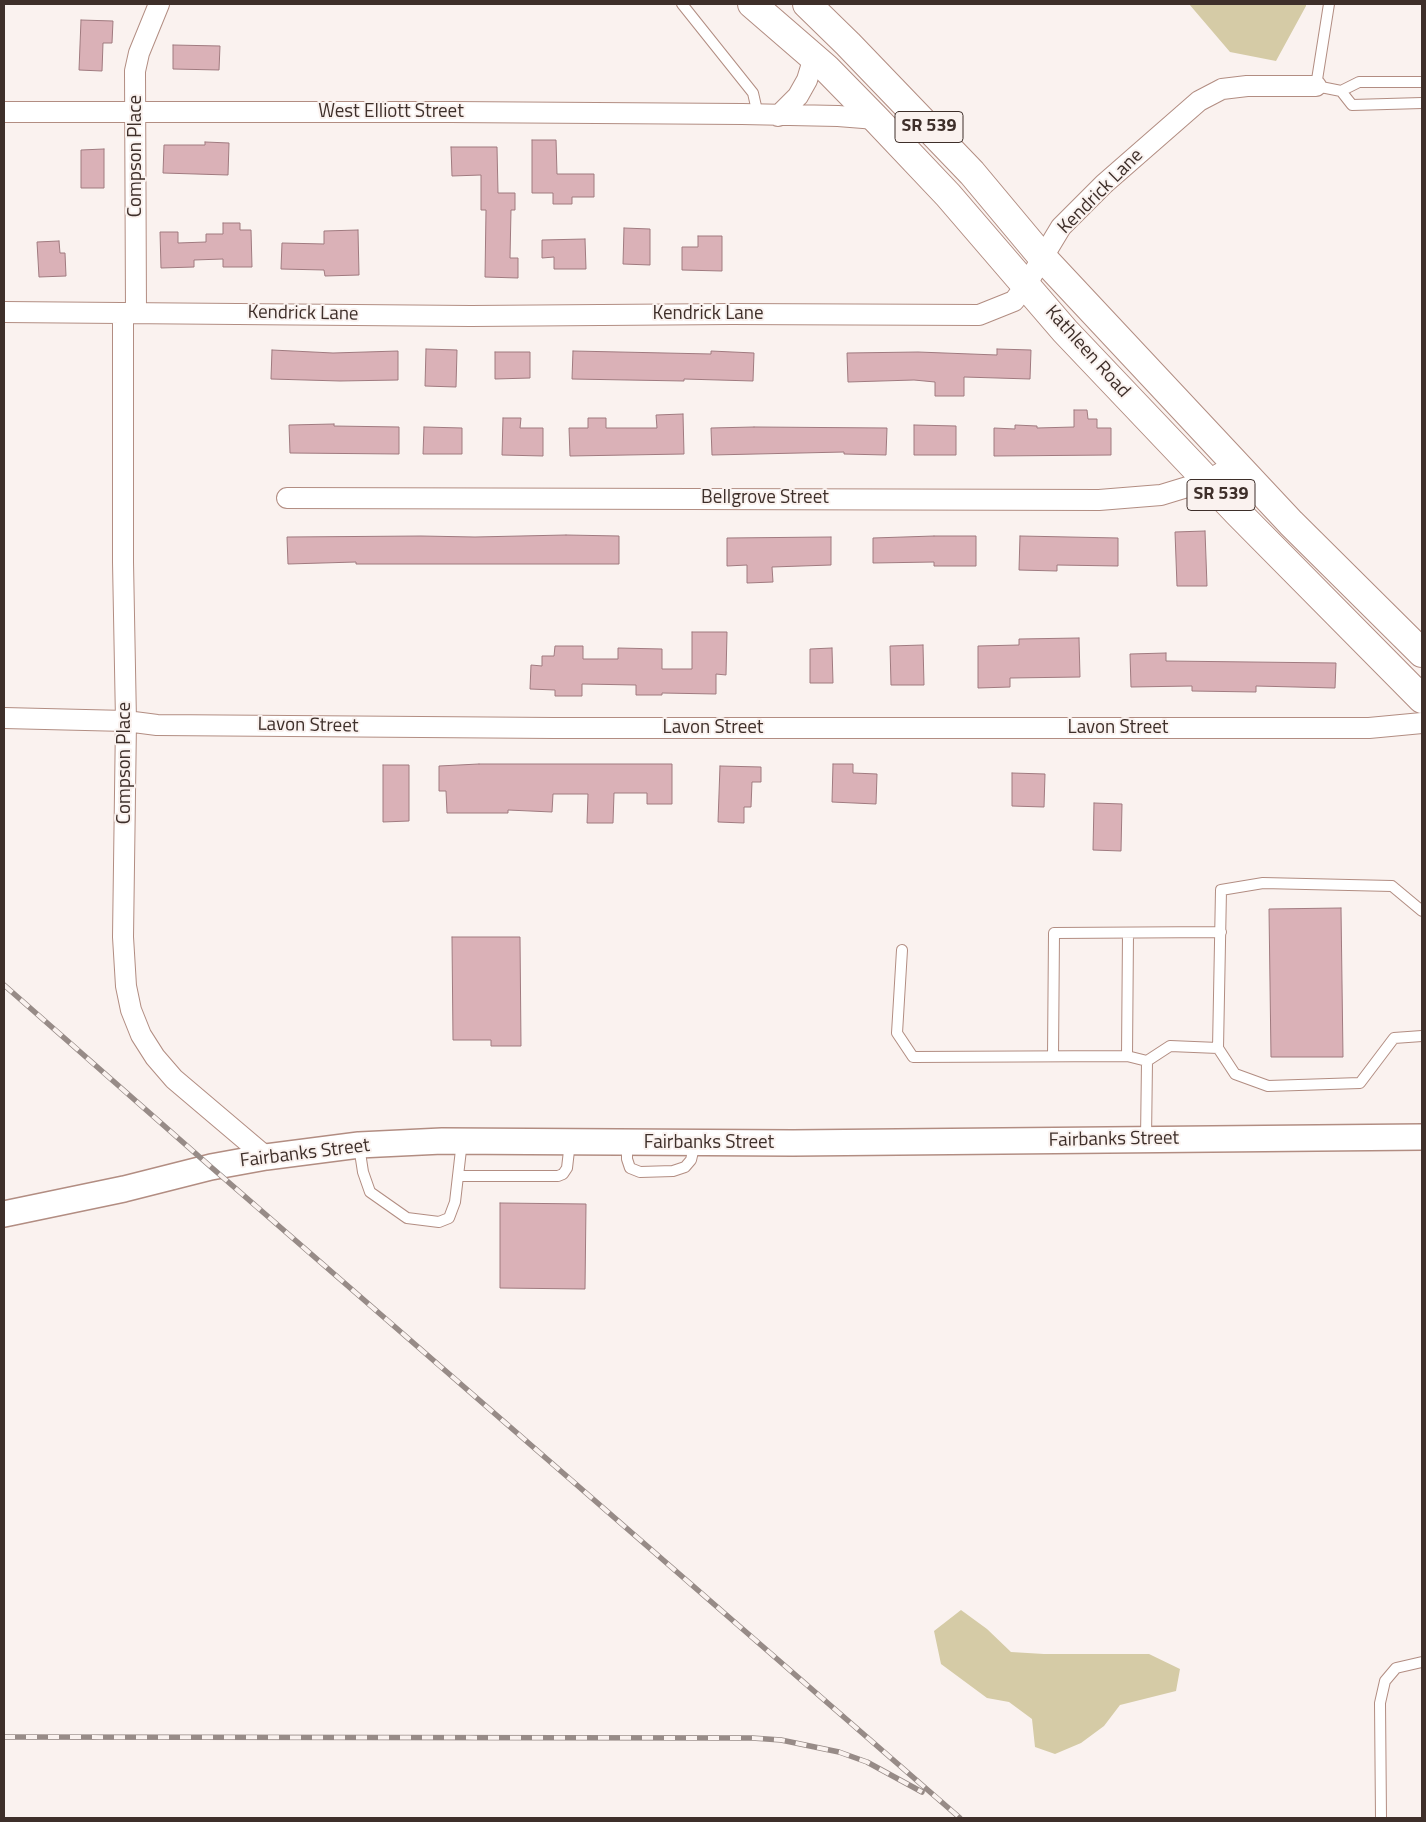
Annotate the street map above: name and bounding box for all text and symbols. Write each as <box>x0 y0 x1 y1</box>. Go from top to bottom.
street label: Compson Place <box>125 95 147 217</box>
street label: West Elliott Street <box>318 101 464 123</box>
road number: SR 539 <box>895 111 963 142</box>
street label: Kendrick Lane <box>1054 145 1148 239</box>
street label: Kathleen Road <box>1040 301 1134 403</box>
street label: Kendrick Lane <box>247 302 359 326</box>
street label: Kendrick Lane <box>652 303 764 325</box>
road number: SR 539 <box>1187 480 1255 510</box>
street label: Bellgrove Street <box>701 487 829 509</box>
street label: Compson Place <box>114 702 136 824</box>
street label: Lavon Street <box>257 714 359 738</box>
street label: Lavon Street <box>663 717 763 739</box>
street label: Lavon Street <box>1068 717 1168 739</box>
street label: Fairbanks Street <box>1049 1127 1179 1153</box>
street label: Fairbanks Street <box>644 1132 774 1154</box>
street label: Fairbanks Street <box>239 1135 371 1173</box>

